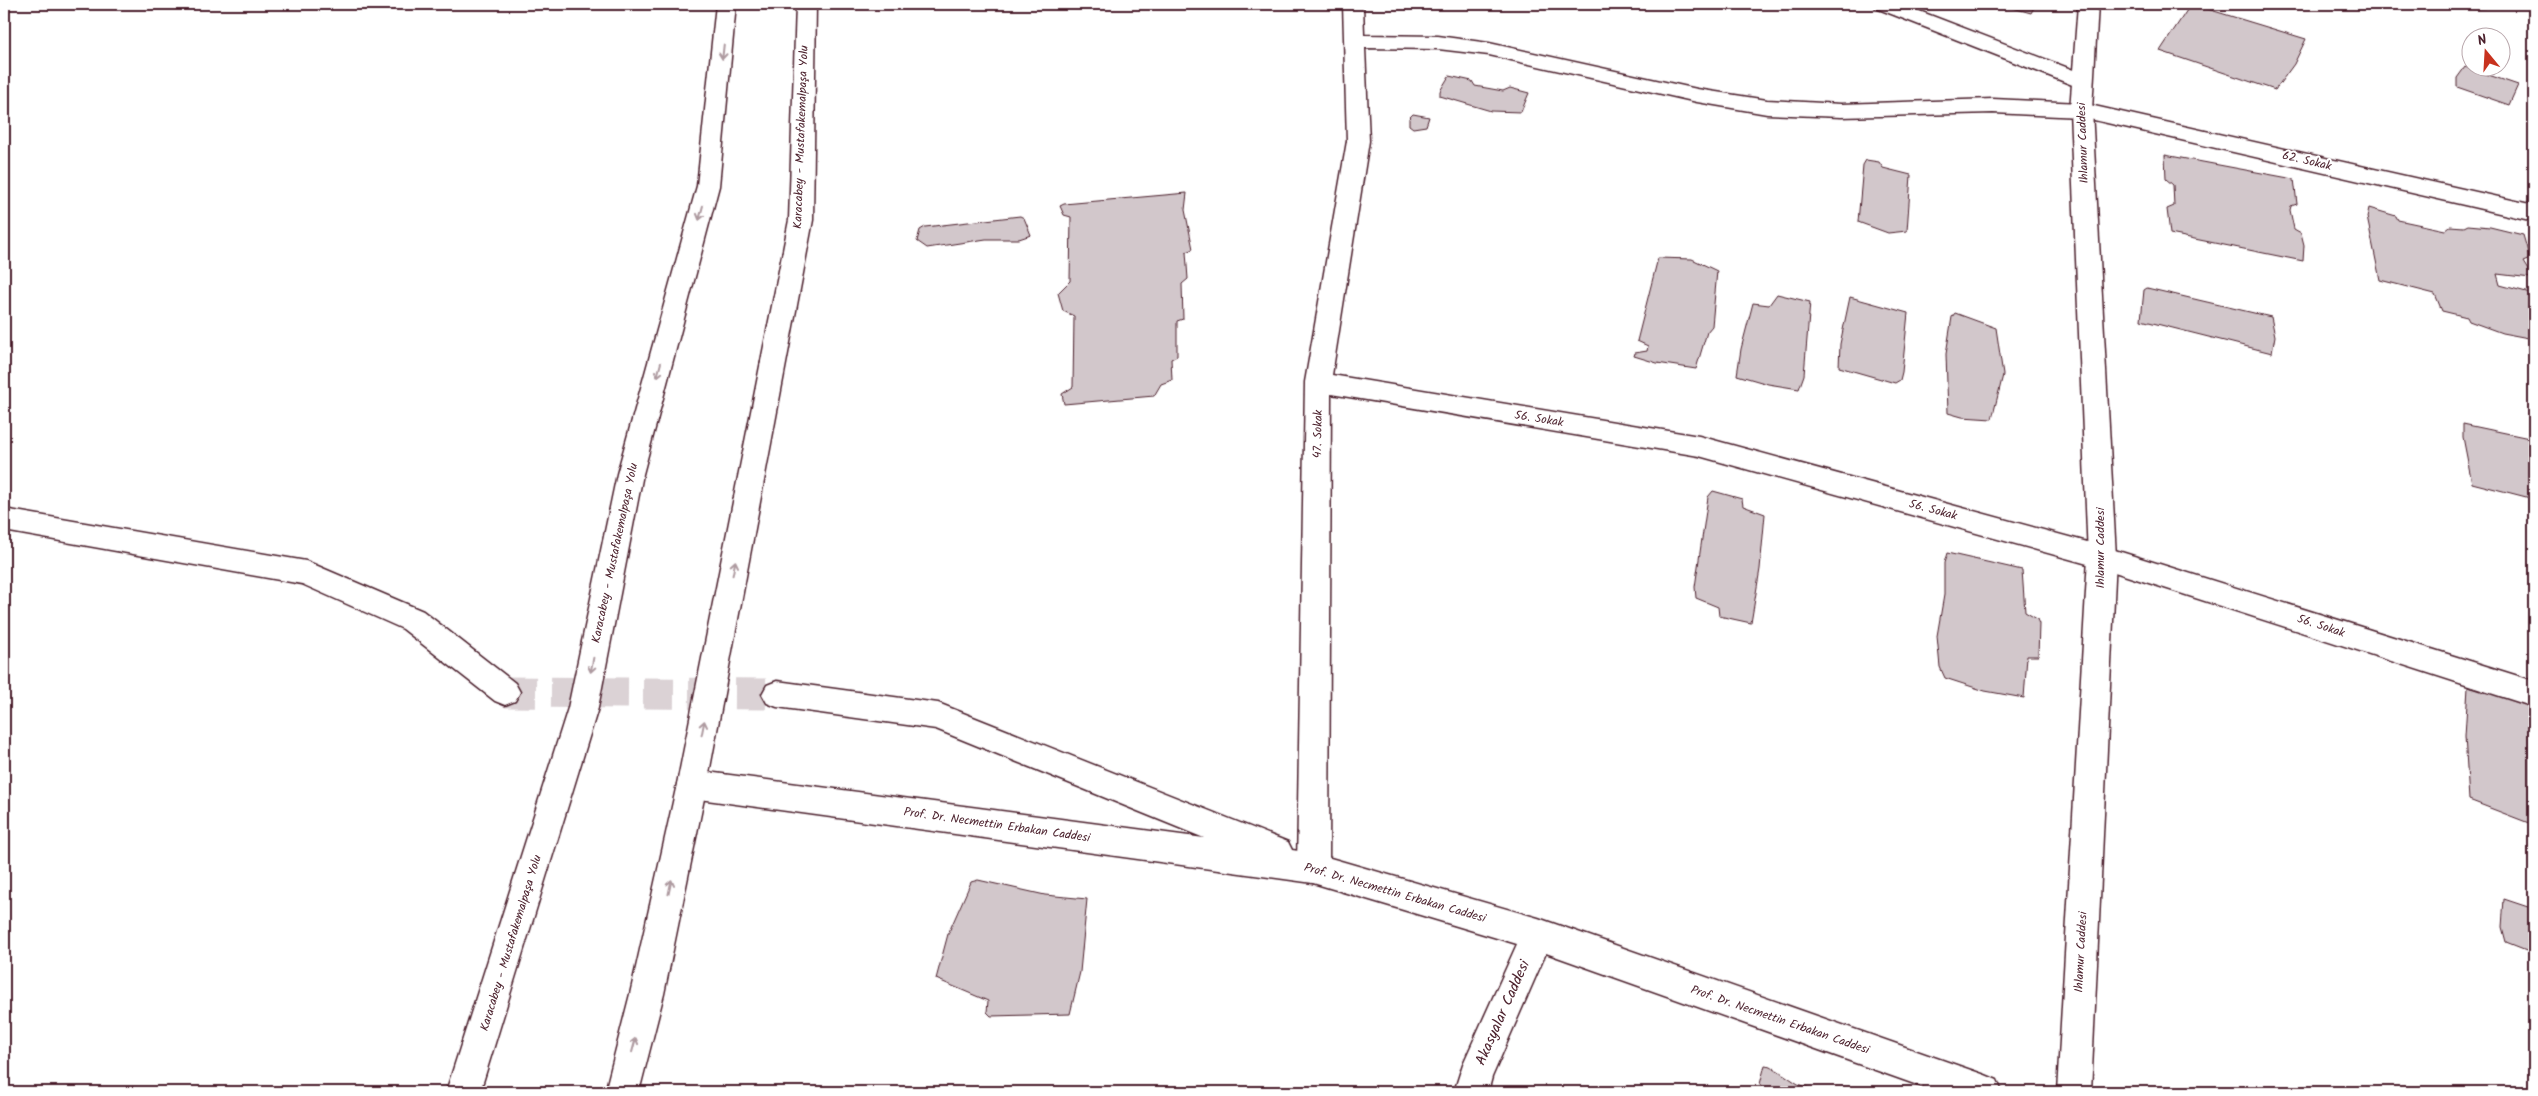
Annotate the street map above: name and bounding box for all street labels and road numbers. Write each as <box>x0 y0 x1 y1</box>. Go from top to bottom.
street label: Karacabey - Mustafakemalpaşa Yolu <box>788 45 814 229</box>
street label: Ihlamur Caddesi <box>2072 101 2094 184</box>
street label: 62. Sokak <box>2281 146 2334 176</box>
street label: 56. Sokak <box>1513 406 1565 432</box>
street label: 47. Sokak <box>1308 409 1328 458</box>
street label: Karacabey - Mustafakemalpaşa Yolu <box>587 461 643 645</box>
street label: 56. Sokak <box>1907 494 1960 526</box>
street label: Ihlamur Caddesi <box>2091 506 2110 589</box>
street label: 56. Sokak <box>2295 609 2348 643</box>
street label: Prof. Dr. Necmettin Erbakan Caddesi <box>902 802 1093 848</box>
street label: Karacabey - Mustafakemalpaşa Yolu <box>475 852 547 1034</box>
street label: Prof. Dr. Necmettin Erbakan Caddesi <box>1302 858 1489 928</box>
street label: Ihlamur Caddesi <box>2069 910 2093 993</box>
street label: Akasyalar Caddesi <box>1469 955 1538 1070</box>
street label: Prof. Dr. Necmettin Erbakan Caddesi <box>1688 980 1873 1060</box>

